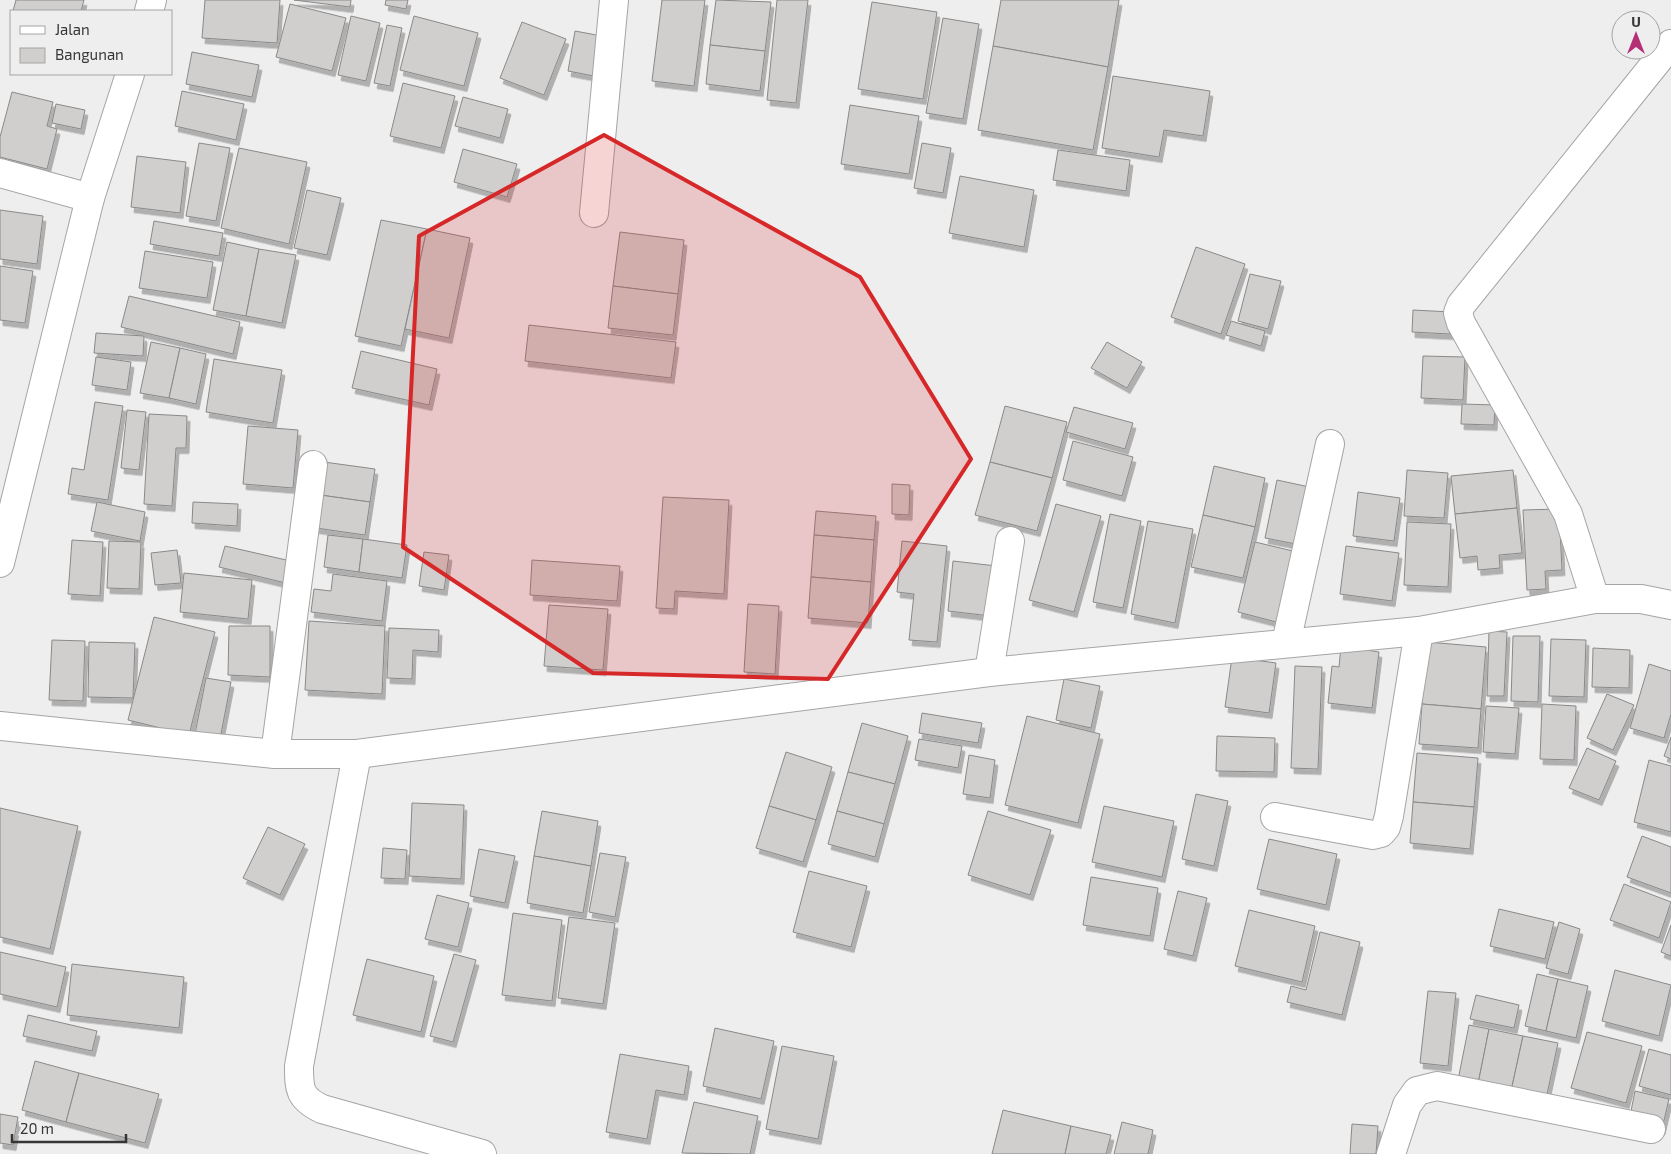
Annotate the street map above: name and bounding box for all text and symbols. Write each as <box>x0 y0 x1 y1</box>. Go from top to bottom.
legend <box>10 10 172 75</box>
north arrow <box>1611 10 1661 60</box>
text: U <box>1631 13 1641 30</box>
text: Jalan <box>55 20 90 38</box>
text: Bangunan <box>55 45 124 63</box>
scale bar <box>12 1112 126 1144</box>
text: 20 m <box>20 1119 54 1137</box>

